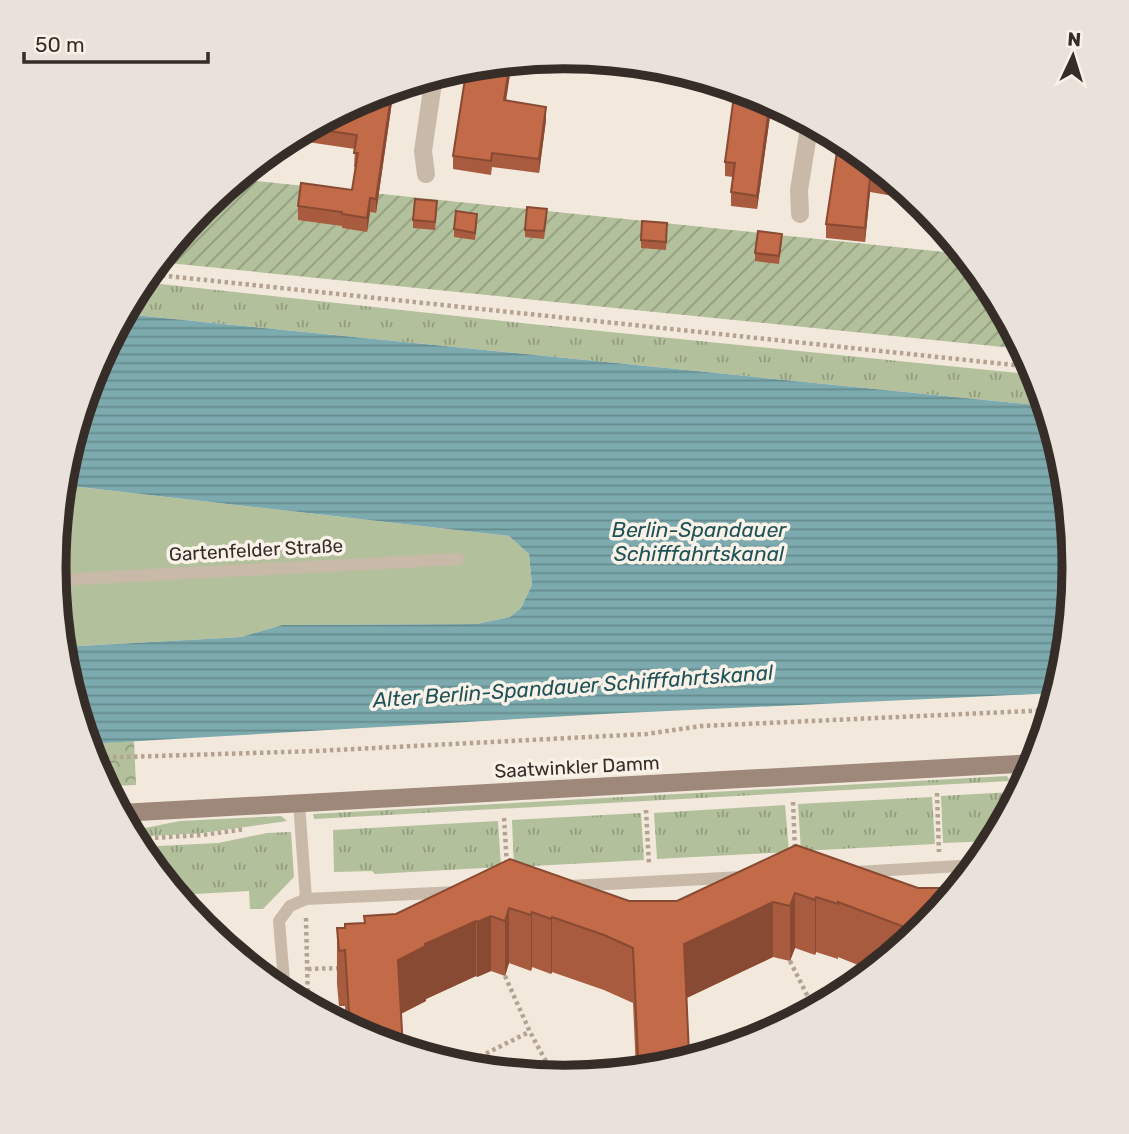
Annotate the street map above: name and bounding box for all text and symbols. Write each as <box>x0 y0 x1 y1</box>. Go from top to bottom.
scale bar <box>24 21 208 65</box>
north arrow <box>1038 21 1108 91</box>
text: N <box>1067 28 1082 51</box>
text: 50 m <box>35 32 85 57</box>
water label: Berlin-Spandauer Schifffahrtskanal <box>612 517 787 566</box>
street label: Gartenfelder Straße <box>168 534 344 566</box>
water label: Alter Berlin-Spandauer Schifffahrtskanal <box>371 659 775 713</box>
street label: Saatwinkler Damm <box>494 751 660 783</box>

